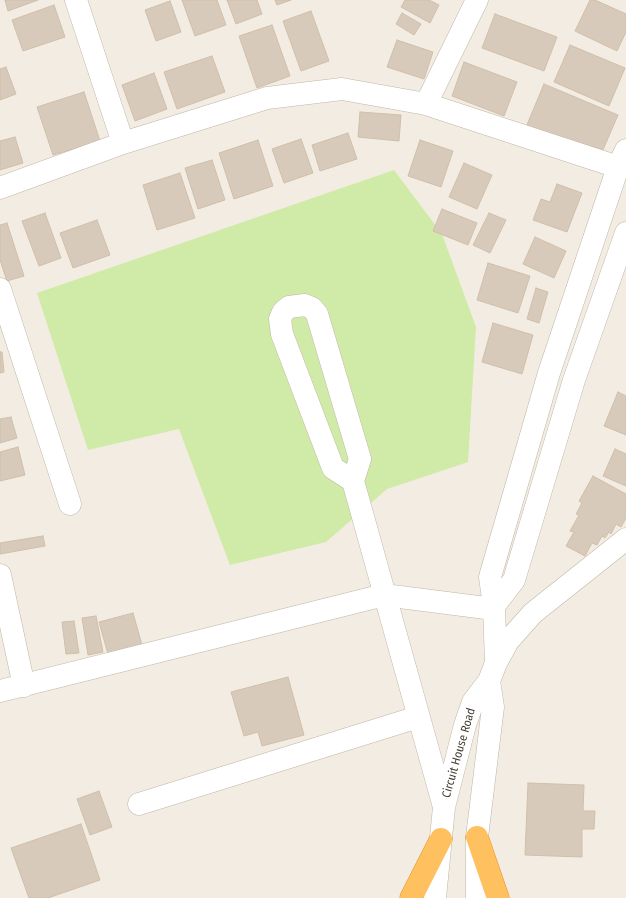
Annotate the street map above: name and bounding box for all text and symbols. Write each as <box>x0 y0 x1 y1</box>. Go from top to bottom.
street label: Circuit House Road <box>439 706 479 800</box>

